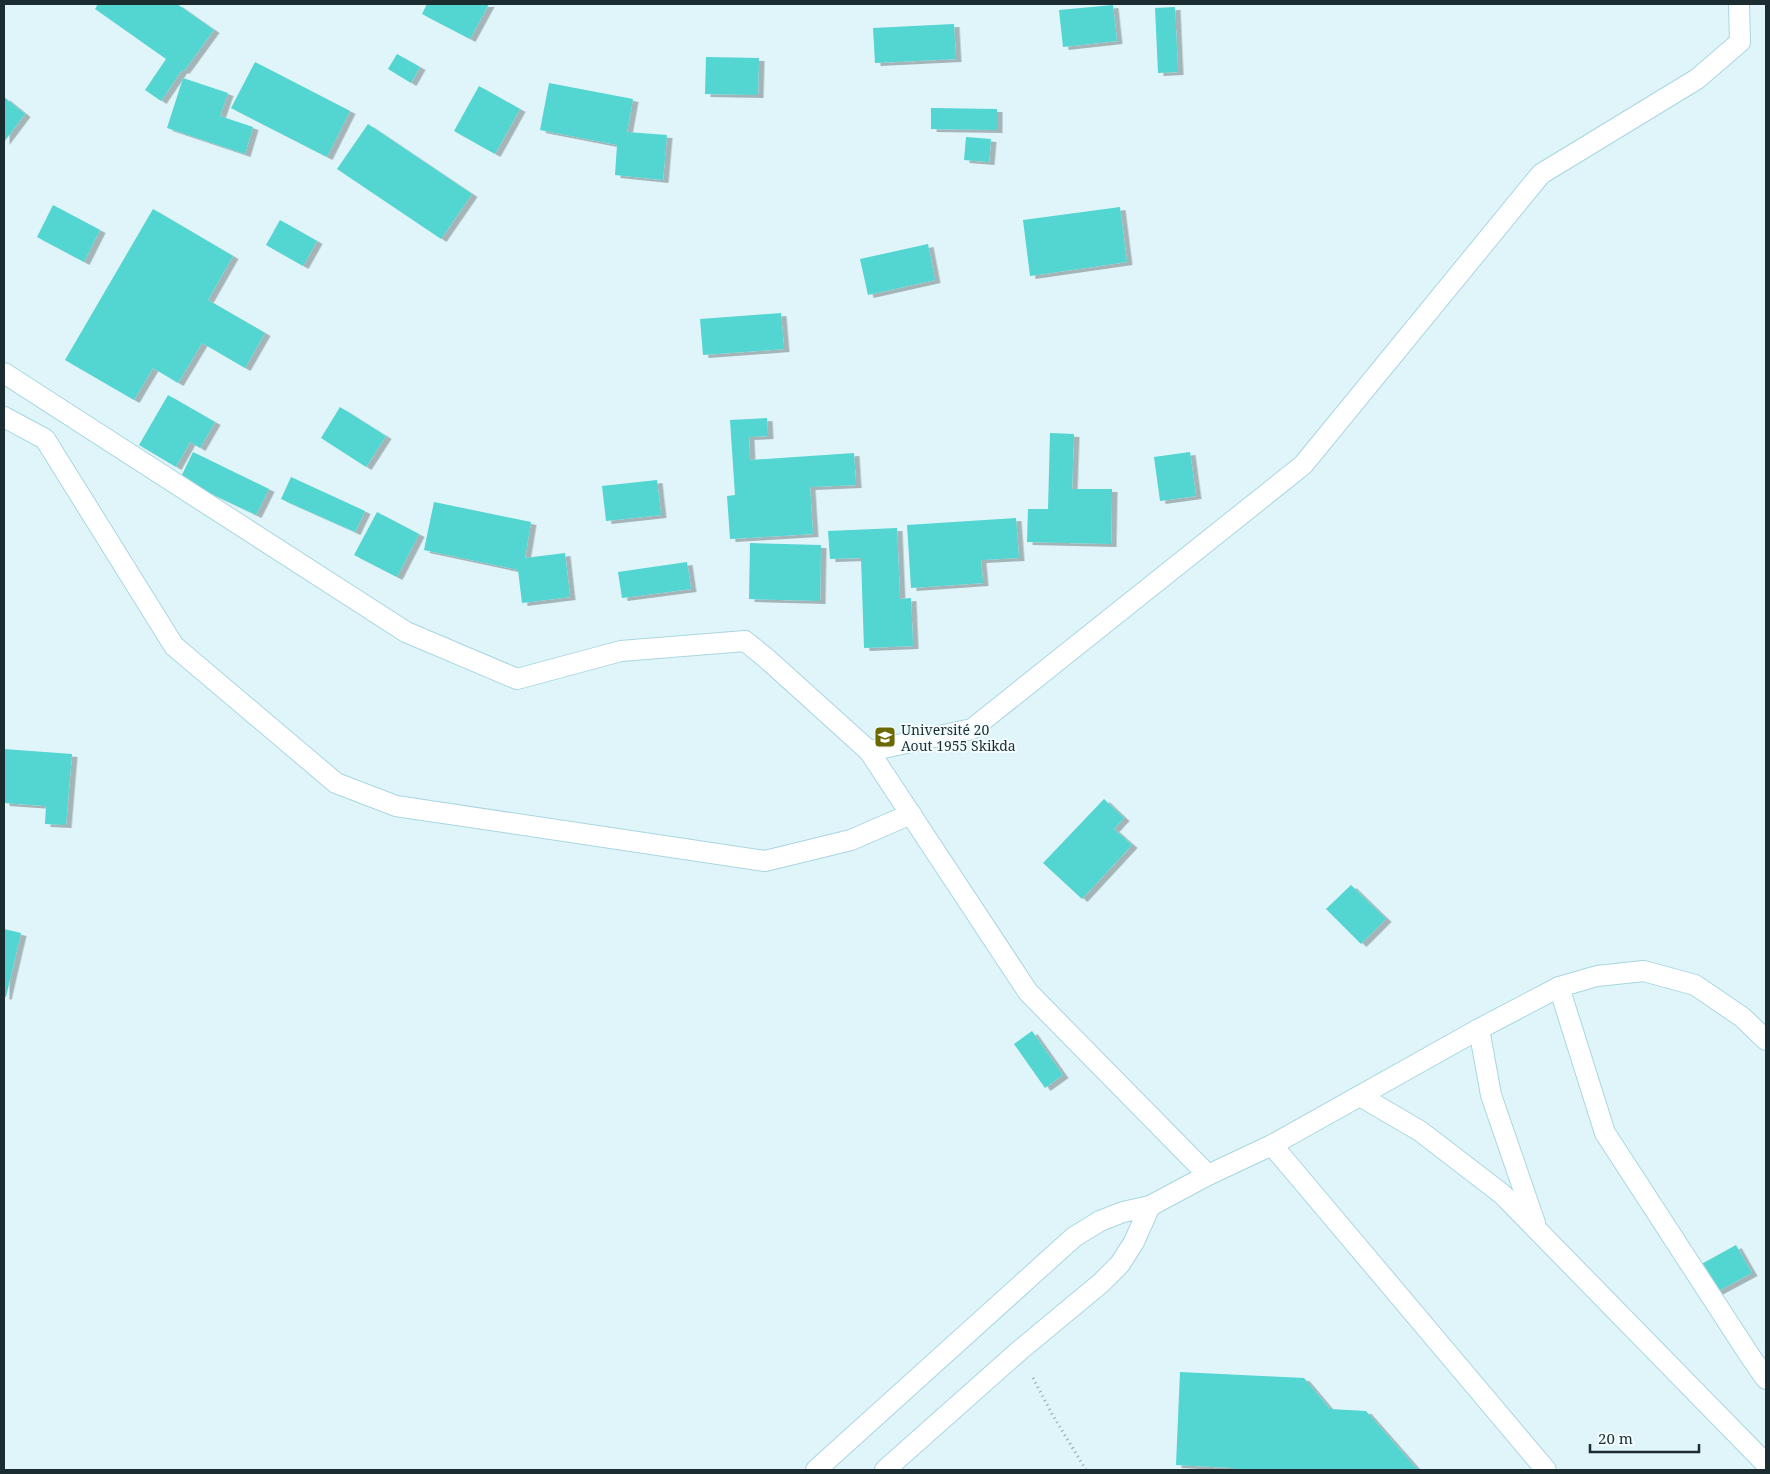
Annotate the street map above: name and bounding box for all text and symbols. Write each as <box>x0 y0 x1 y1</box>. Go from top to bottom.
place label: Université 20 Aout 1955 Skikda <box>901 720 1016 755</box>
school or university icon: Université 20 Aout 1955 Skikda <box>873 725 897 749</box>
scale bar <box>1590 1422 1699 1454</box>
text: 20 m <box>1598 1428 1633 1448</box>

